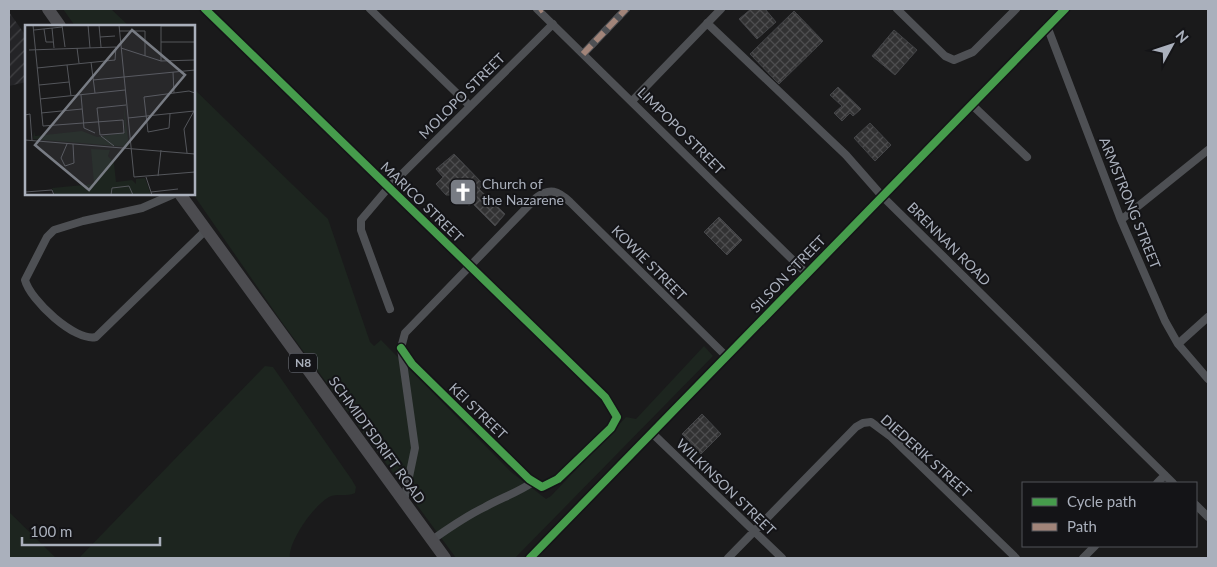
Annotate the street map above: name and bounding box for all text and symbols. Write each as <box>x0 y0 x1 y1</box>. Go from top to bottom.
north arrow <box>1147 20 1197 70</box>
inset map <box>25 25 195 195</box>
text: N <box>1172 27 1192 46</box>
street label: MOLOPO STREET <box>415 49 509 142</box>
street label: LIMPOPO STREET <box>634 84 729 178</box>
street label: ARMSTRONG STREET <box>1096 134 1165 272</box>
street label: MARICO STREET <box>378 158 468 246</box>
place label: Church of the Nazarene <box>482 175 564 208</box>
church icon: Church of the Nazarene <box>448 177 478 207</box>
street label: BRENNAN ROAD <box>904 198 995 289</box>
street label: KOWIE STREET <box>608 222 691 304</box>
street label: SILSON STREET <box>746 231 829 316</box>
road number: N8 <box>289 353 317 372</box>
street label: SCHMIDTSDRIFT ROAD <box>326 373 429 507</box>
street label: KEI STREET <box>446 379 511 443</box>
street label: DIEDERIK STREET <box>878 410 976 501</box>
street label: WILKINSON STREET <box>673 435 780 539</box>
legend <box>1022 482 1197 547</box>
text: Cycle path <box>1067 492 1136 510</box>
scale bar <box>22 514 160 546</box>
text: Path <box>1067 517 1097 535</box>
text: 100 m <box>30 522 72 540</box>

